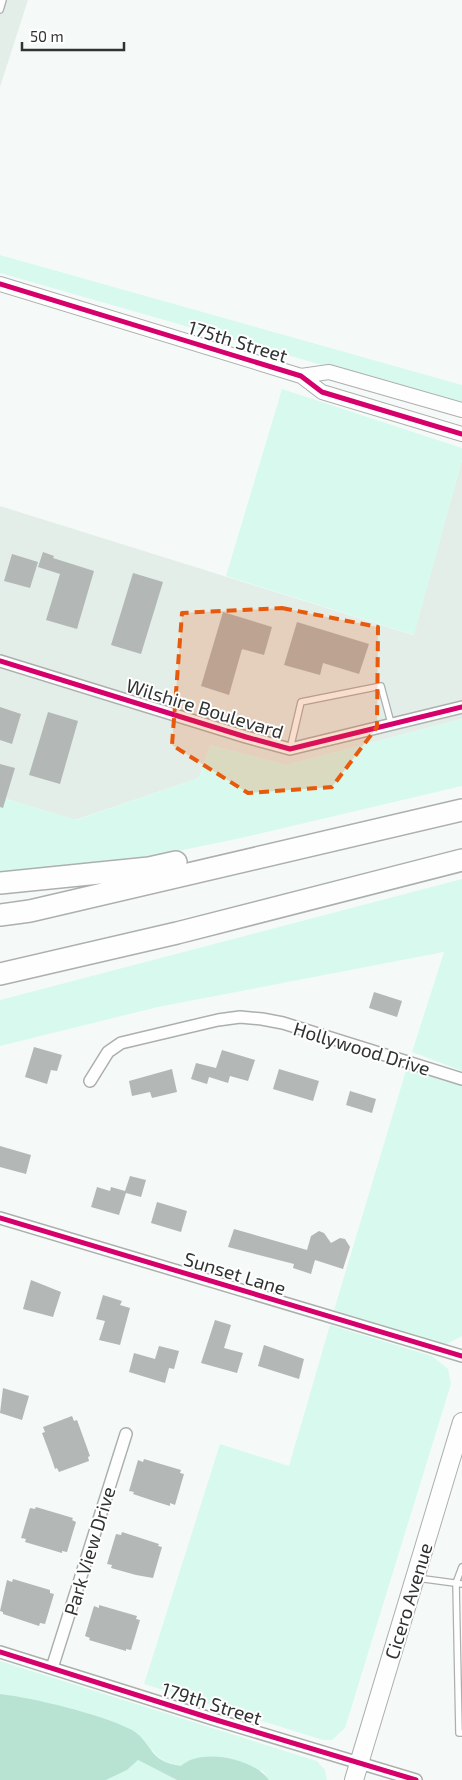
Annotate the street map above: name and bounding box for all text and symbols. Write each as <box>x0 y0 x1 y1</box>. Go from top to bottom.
scale bar <box>22 20 125 52</box>
text: 50 m <box>30 27 64 45</box>
street label: 175th Street <box>185 315 291 367</box>
street label: Wilshire Boulevard <box>123 673 287 743</box>
street label: Hollywood Drive <box>291 1016 433 1080</box>
street label: Sunset Lane <box>181 1247 289 1299</box>
street label: Park View Drive <box>58 1484 120 1618</box>
street label: Cicero Avenue <box>379 1540 437 1662</box>
street label: 179th Street <box>159 1677 265 1729</box>

